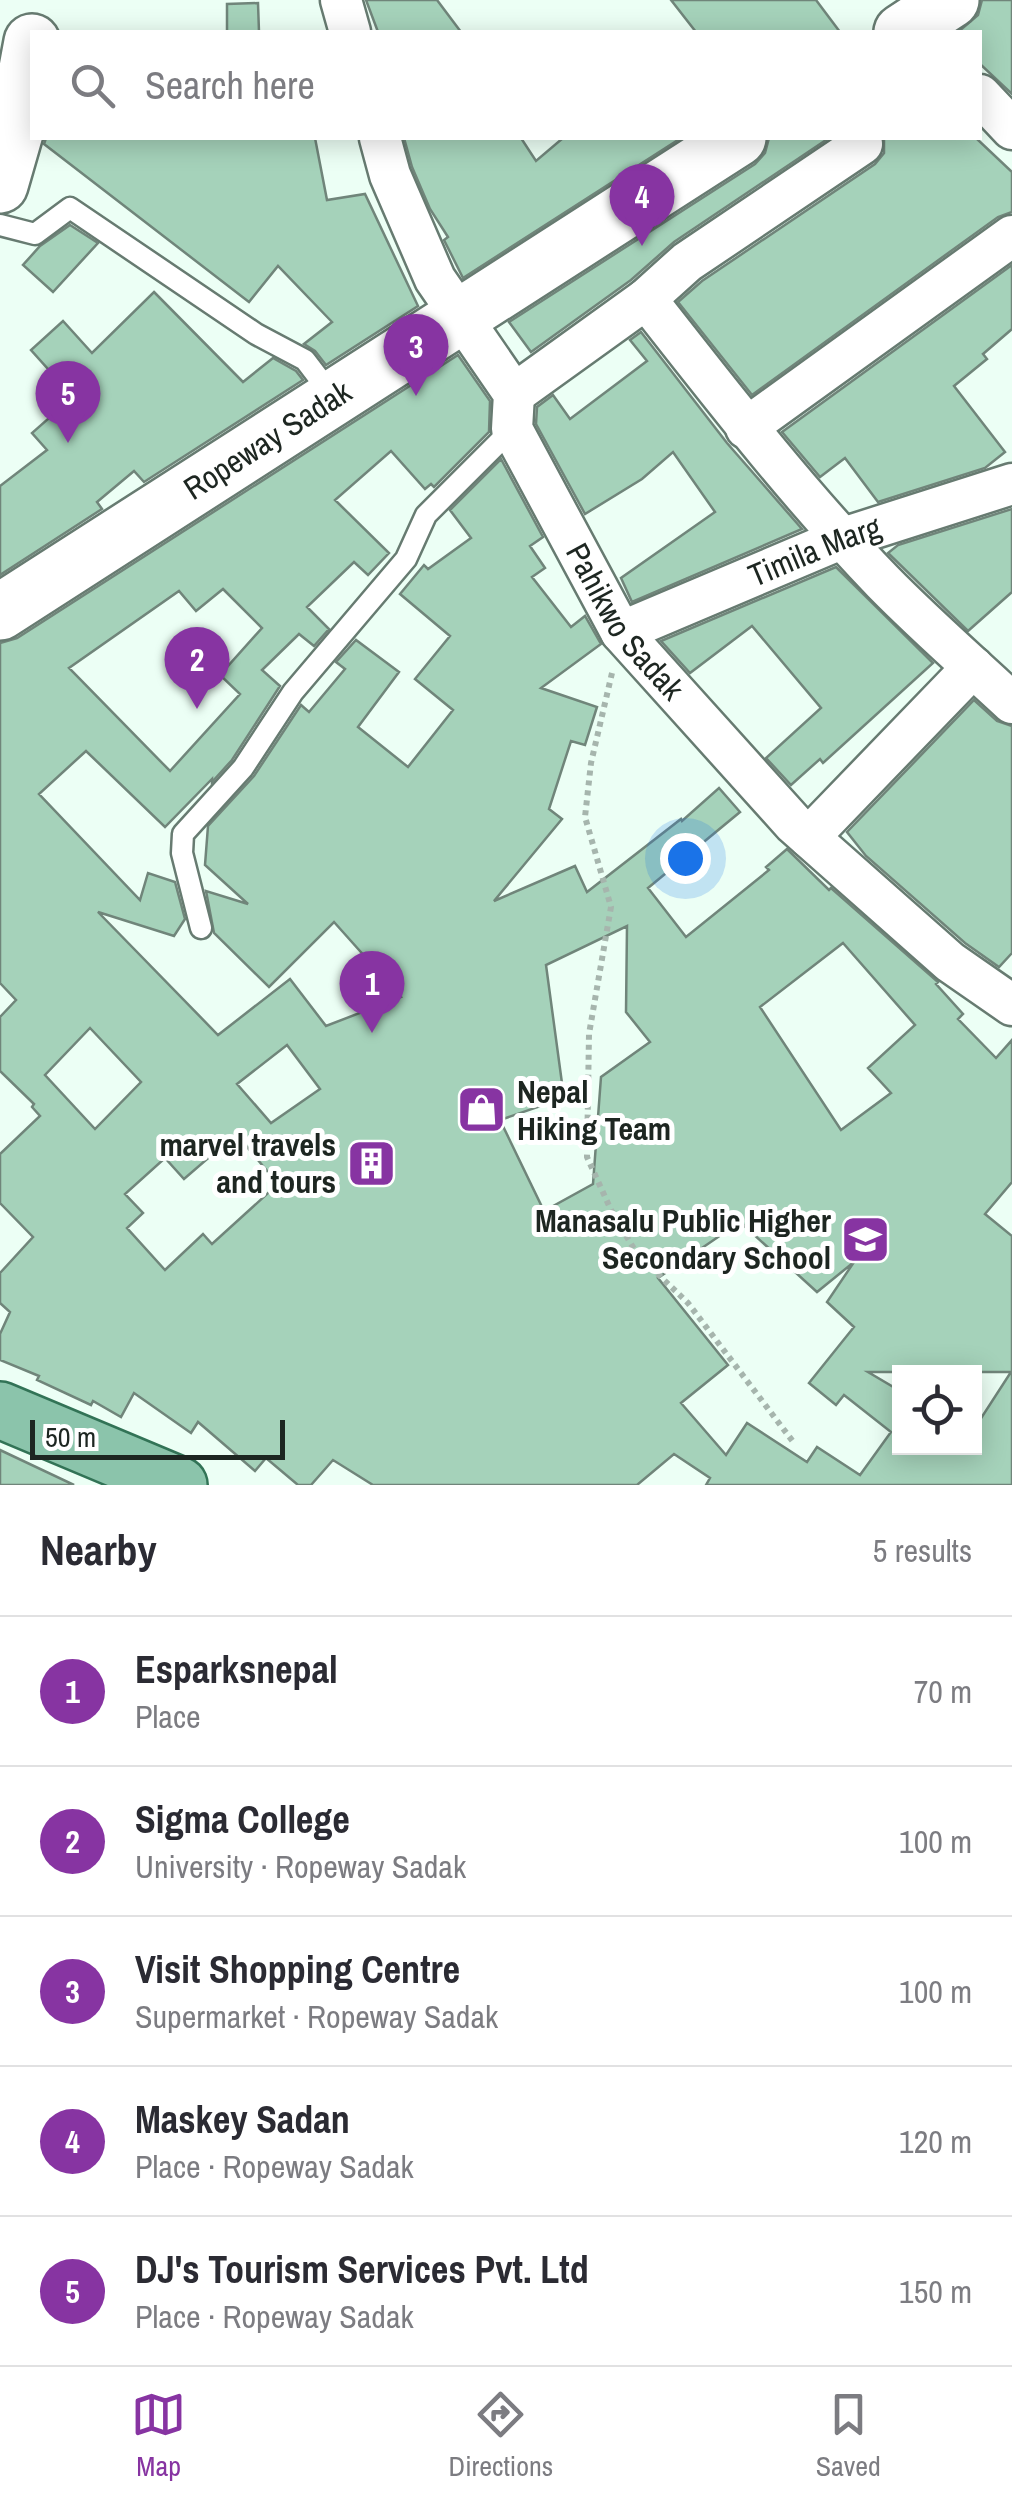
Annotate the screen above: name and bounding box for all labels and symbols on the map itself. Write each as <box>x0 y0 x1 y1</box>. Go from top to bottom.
pin: 4 <box>610 164 674 246</box>
pin: 3 <box>384 314 448 396</box>
pin: 5 <box>36 360 100 443</box>
street label: Ropeway Sadak <box>175 370 360 509</box>
street label: Timila Marg <box>742 505 887 597</box>
street label: Pahikwo Sadak <box>556 535 695 710</box>
pin: 2 <box>164 626 230 709</box>
your location <box>660 833 711 884</box>
pin: 1 <box>340 950 404 1033</box>
place label: Nepal Hiking Team <box>517 1070 671 1150</box>
shop icon: Nepal Hiking Team <box>456 1084 508 1136</box>
place label: marvel travels and tours <box>159 1123 336 1203</box>
building icon: marvel travels and tours <box>345 1137 397 1189</box>
place label: Manasalu Public Higher Secondary School <box>535 1199 832 1279</box>
school or university icon: Manasalu Public Higher Secondary School <box>840 1213 892 1265</box>
scale bar <box>30 1415 285 1460</box>

